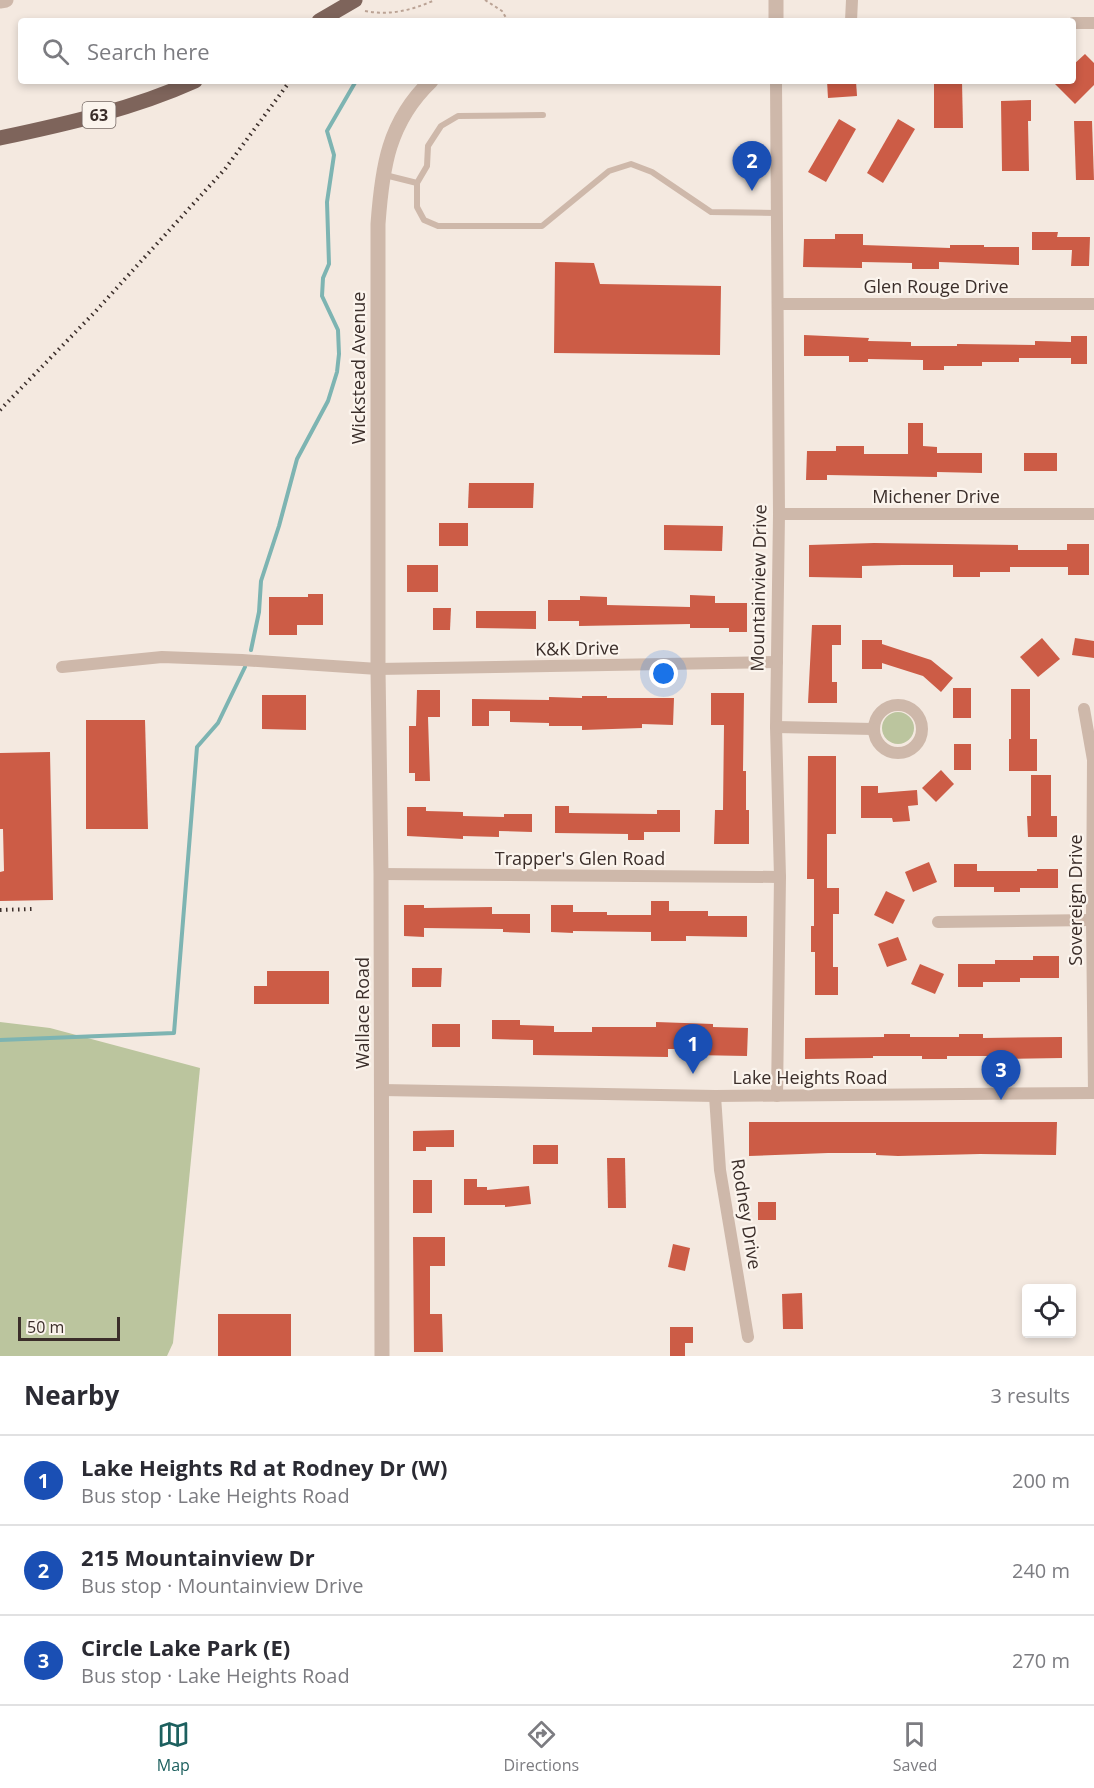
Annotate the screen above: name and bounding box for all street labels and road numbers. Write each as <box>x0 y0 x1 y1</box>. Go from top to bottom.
road number: 63 <box>82 102 116 128</box>
street label: Glen Rouge Drive <box>863 274 1009 298</box>
street label: Wickstead Avenue <box>346 292 370 444</box>
street label: Michener Drive <box>872 484 1000 508</box>
street label: Mountainview Drive <box>745 504 771 672</box>
street label: K&K Drive <box>535 635 619 661</box>
street label: Sovereign Drive <box>1063 834 1087 966</box>
street label: Trapper's Glen Road <box>495 846 665 870</box>
street label: Wallace Road <box>350 957 374 1069</box>
street label: Lake Heights Road <box>733 1065 888 1089</box>
street label: Rodney Drive <box>726 1157 768 1271</box>

